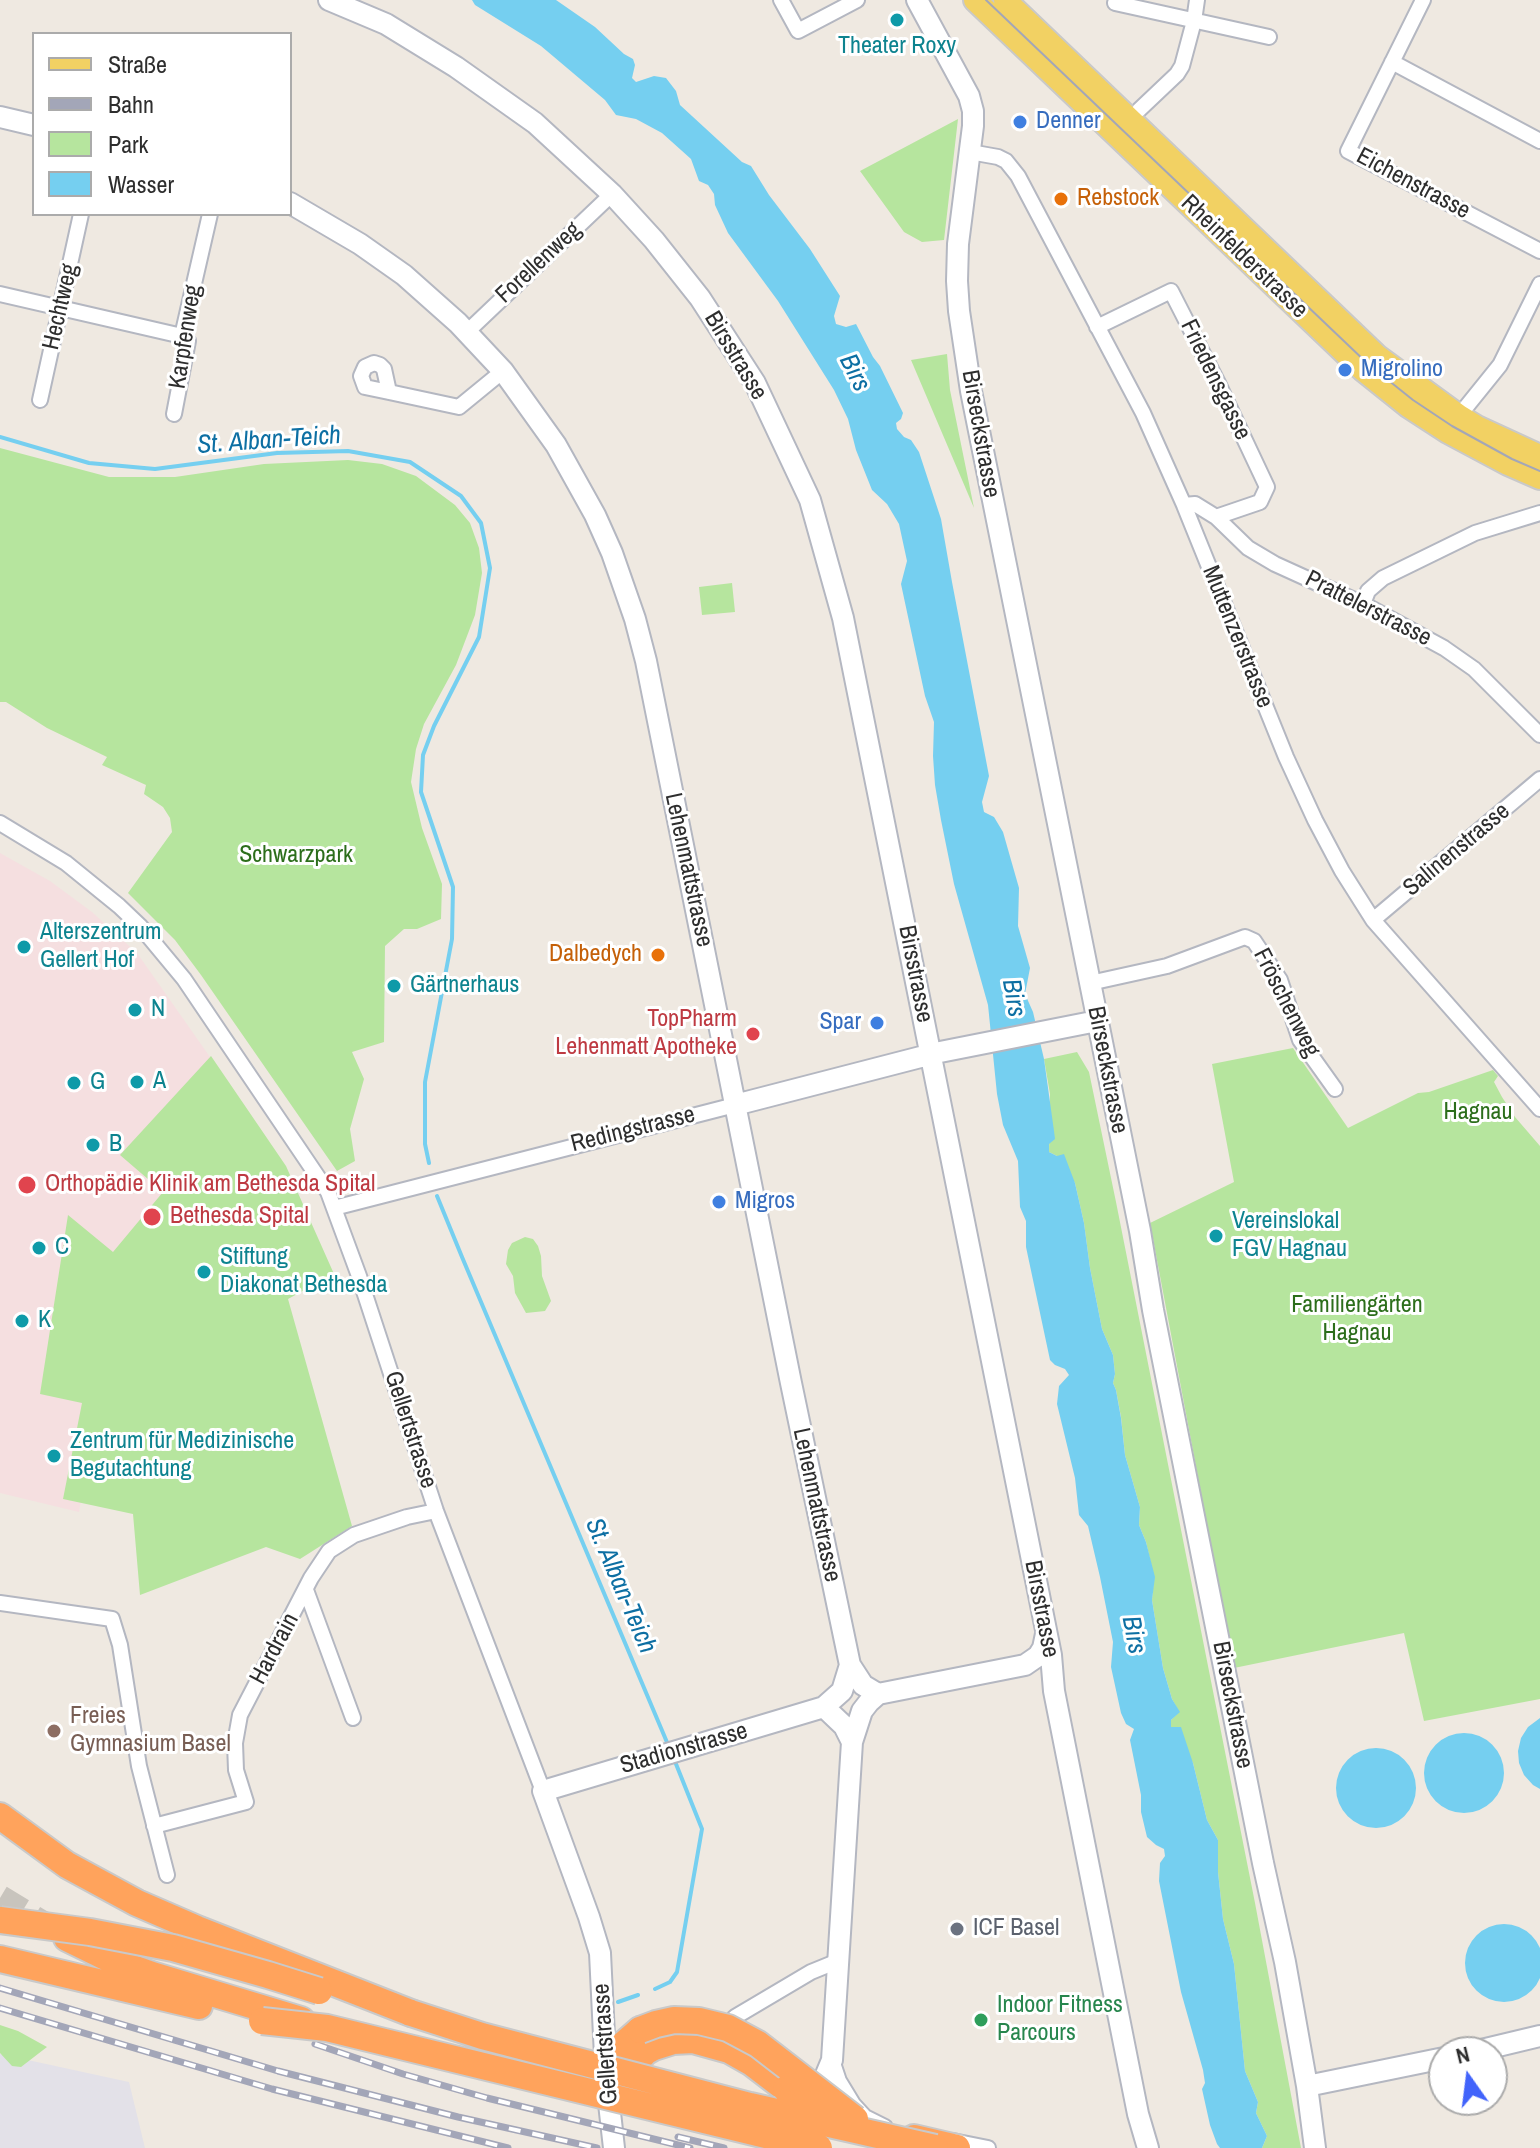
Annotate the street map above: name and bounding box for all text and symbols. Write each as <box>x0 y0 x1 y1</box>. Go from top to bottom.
marker: Theater Roxy <box>888 11 906 29</box>
legend <box>32 32 292 216</box>
place label: Theater Roxy <box>838 33 956 61</box>
text: Straße <box>108 48 167 80</box>
text: Bahn <box>108 88 154 120</box>
place label: Denner <box>1036 108 1101 136</box>
marker: Denner <box>1011 113 1029 131</box>
text: Park <box>108 128 148 160</box>
street label: Eichenstrasse <box>1351 142 1475 226</box>
text: Wasser <box>108 168 174 200</box>
place label: Rebstock <box>1077 185 1159 213</box>
street label: Rheinfelderstrasse <box>1175 189 1313 325</box>
marker: Rebstock <box>1052 190 1070 208</box>
street label: Forellenweg <box>490 216 588 310</box>
street label: Hechtweg <box>37 261 85 353</box>
street label: Karpfenweg <box>164 283 208 391</box>
street label: Birsstrasse <box>697 306 773 406</box>
street label: Friedensgasse <box>1174 315 1256 445</box>
water label: Birs <box>831 349 877 397</box>
place label: Migrolino <box>1361 356 1443 384</box>
marker: Migrolino <box>1336 361 1354 379</box>
street label: Birseckstrasse <box>955 368 1005 500</box>
water label: St. Alban-Teich <box>196 420 342 462</box>
street label: Muttenzerstrasse <box>1195 562 1279 712</box>
street label: Prattelerstrasse <box>1300 565 1436 653</box>
street label: Lehenmattstrasse <box>658 790 718 950</box>
street label: Salinenstrasse <box>1398 797 1516 903</box>
park label: Schwarzpark <box>239 842 353 870</box>
place label: Alterszentrum Gellert Hof <box>40 919 161 975</box>
street label: Birsstrasse <box>891 923 939 1025</box>
marker: Alterszentrum Gellert Hof <box>15 938 33 956</box>
place label: Dalbedych <box>549 941 642 969</box>
street label: Fröschenweg <box>1246 944 1326 1062</box>
marker: Dalbedych <box>649 946 667 964</box>
place label: Gärtnerhaus <box>410 972 519 1000</box>
marker: Gärtnerhaus <box>385 977 403 995</box>
water label: Birs <box>994 977 1032 1019</box>
place label: N <box>151 996 165 1024</box>
marker: N <box>126 1001 144 1019</box>
street label: Birseckstrasse <box>1081 1004 1133 1136</box>
place label: TopPharm Lehenmatt Apotheke <box>555 1006 737 1062</box>
place label: Spar <box>819 1009 861 1037</box>
marker: Spar <box>868 1014 886 1032</box>
marker: TopPharm Lehenmatt Apotheke <box>744 1025 762 1043</box>
place label: A <box>153 1068 166 1096</box>
place label: G <box>90 1069 105 1097</box>
marker: A <box>128 1073 146 1091</box>
marker: G <box>65 1074 83 1092</box>
park label: Hagnau <box>1444 1099 1512 1127</box>
street label: Redingstrasse <box>568 1101 698 1159</box>
place label: B <box>109 1131 122 1159</box>
marker: B <box>84 1136 102 1154</box>
place label: Orthopädie Klinik am Bethesda Spital <box>45 1171 375 1199</box>
marker: Orthopädie Klinik am Bethesda Spital <box>16 1174 38 1196</box>
place label: Migros <box>735 1188 795 1216</box>
marker: Migros <box>710 1193 728 1211</box>
place label: Bethesda Spital <box>170 1203 309 1231</box>
marker: Bethesda Spital <box>141 1206 163 1228</box>
place label: Vereinslokal FGV Hagnau <box>1232 1208 1347 1264</box>
marker: Vereinslokal FGV Hagnau <box>1207 1227 1225 1245</box>
place label: C <box>55 1234 69 1262</box>
marker: C <box>30 1239 48 1257</box>
place label: Stiftung Diakonat Bethesda <box>220 1244 387 1300</box>
marker: Stiftung Diakonat Bethesda <box>195 1263 213 1281</box>
park label: Familiengärten Hagnau <box>1291 1292 1423 1348</box>
place label: K <box>38 1307 51 1335</box>
marker: K <box>13 1312 31 1330</box>
street label: Gellertstrasse <box>378 1368 442 1492</box>
street label: Lehenmattstrasse <box>786 1425 846 1585</box>
place label: Zentrum für Medizinische Begutachtung <box>70 1428 294 1484</box>
marker: Zentrum für Medizinische Begutachtung <box>45 1447 63 1465</box>
water label: St. Alban-Teich <box>577 1514 663 1658</box>
street label: Birsstrasse <box>1017 1558 1065 1660</box>
street label: Hardrain <box>244 1608 306 1690</box>
water label: Birs <box>1114 1613 1152 1657</box>
street label: Birseckstrasse <box>1206 1639 1258 1771</box>
place label: Freies Gymnasium Basel <box>70 1703 231 1759</box>
street label: Stadionstrasse <box>617 1717 751 1781</box>
marker: Freies Gymnasium Basel <box>45 1722 63 1740</box>
place label: ICF Basel <box>973 1915 1059 1943</box>
marker: ICF Basel <box>948 1920 966 1938</box>
street label: Gellertstrasse <box>587 1982 625 2106</box>
place label: Indoor Fitness Parcours <box>997 1992 1123 2048</box>
marker: Indoor Fitness Parcours <box>972 2011 990 2029</box>
north arrow <box>1428 2036 1508 2116</box>
text: N <box>1453 2039 1473 2071</box>

